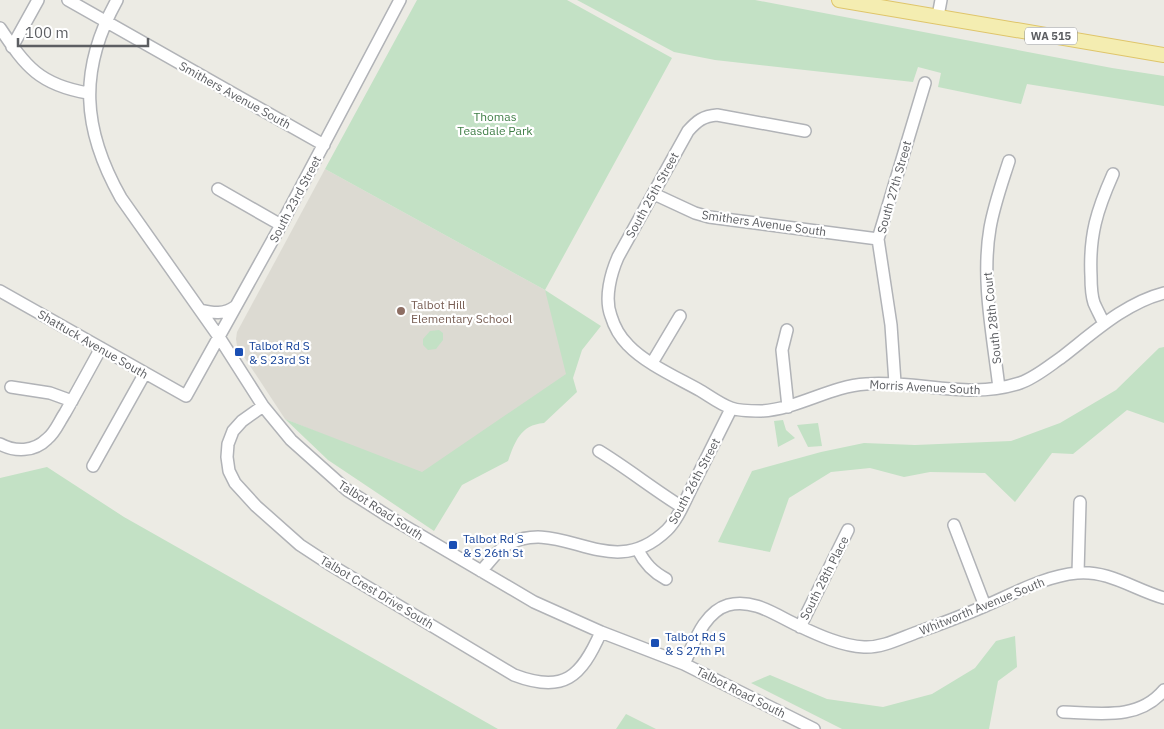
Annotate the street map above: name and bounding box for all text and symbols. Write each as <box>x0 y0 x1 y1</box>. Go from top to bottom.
scale bar <box>18 15 148 47</box>
text: 100 m <box>25 23 69 42</box>
road number: WA 515 <box>1025 28 1077 44</box>
street label: Smithers Avenue South <box>176 58 294 132</box>
park label: Thomas Teasdale Park <box>457 109 533 138</box>
street label: South 27th Street <box>874 139 914 235</box>
street label: South 25th Street <box>622 150 682 240</box>
street label: South 23rd Street <box>266 153 324 245</box>
street label: Smithers Avenue South <box>701 207 827 239</box>
street label: South 28th Court <box>980 271 1004 365</box>
place label: Talbot Hill Elementary School <box>411 297 512 326</box>
marker: Talbot Hill Elementary School <box>395 305 407 317</box>
street label: Shattuck Avenue South <box>35 306 151 382</box>
place label: Talbot Rd S & S 23rd St <box>249 338 310 367</box>
marker: Talbot Rd S & S 23rd St <box>233 346 245 358</box>
street label: Morris Avenue South <box>869 377 981 397</box>
street label: South 26th Street <box>665 435 723 527</box>
street label: Talbot Road South <box>336 477 426 543</box>
place label: Talbot Rd S & S 26th St <box>463 531 524 560</box>
street label: South 28th Place <box>796 533 852 622</box>
marker: Talbot Rd S & S 26th St <box>447 539 459 551</box>
street label: Talbot Crest Drive South <box>317 552 437 632</box>
street label: Whitworth Avenue South <box>917 574 1047 638</box>
place label: Talbot Rd S & S 27th Pl <box>665 629 726 658</box>
marker: Talbot Rd S & S 27th Pl <box>649 637 661 649</box>
street label: Talbot Road South <box>694 663 788 721</box>

